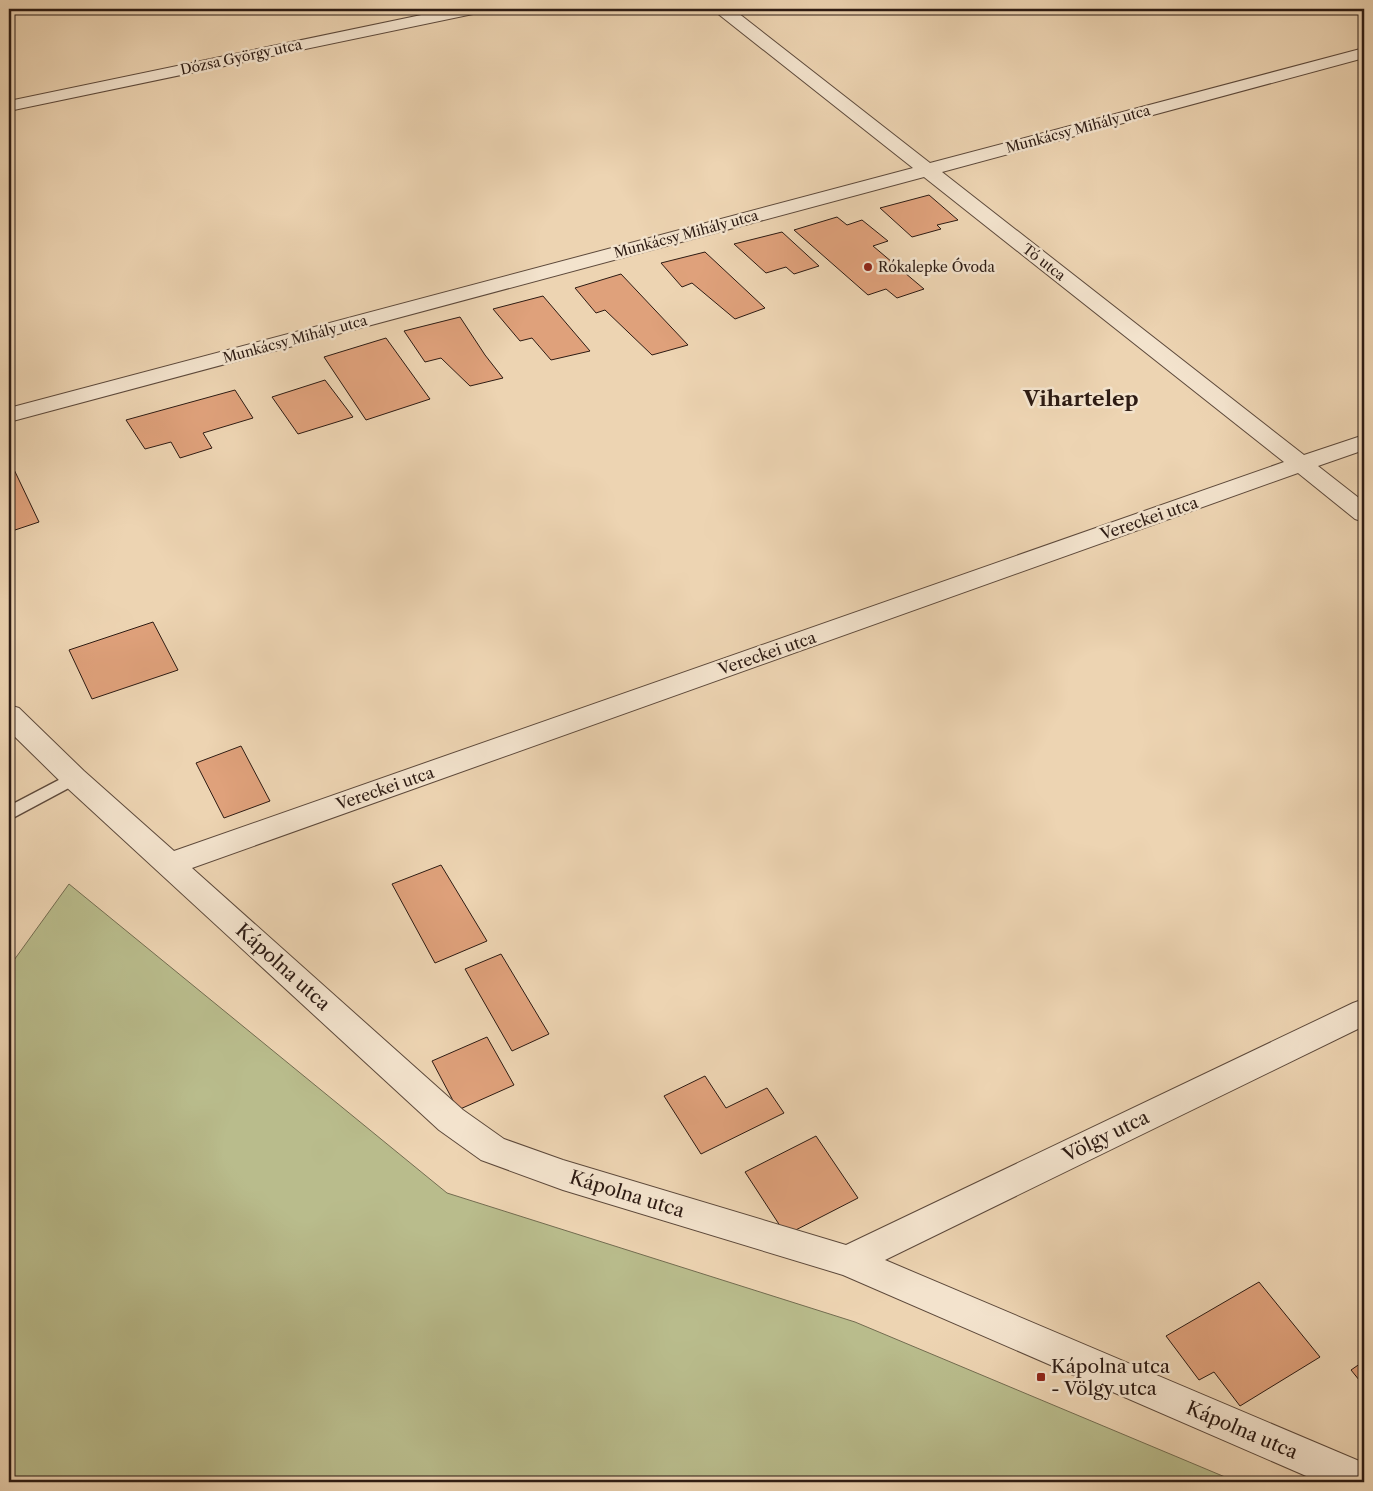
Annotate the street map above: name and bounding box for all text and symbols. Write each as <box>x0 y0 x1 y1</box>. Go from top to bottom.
street label: Dózsa György utca <box>178 35 304 79</box>
street label: Munkácsy Mihály utca <box>1004 101 1153 157</box>
street label: Munkácsy Mihály utca <box>612 206 761 262</box>
street label: Tó utca <box>1019 240 1070 285</box>
place label: Rókalepke Óvoda <box>878 257 996 276</box>
marker: Rókalepke Óvoda <box>862 261 874 273</box>
street label: Munkácsy Mihály utca <box>221 311 370 367</box>
district label: Vihartelep <box>1022 386 1139 411</box>
street label: Vereckei utca <box>1097 492 1201 544</box>
street label: Vereckei utca <box>715 627 819 679</box>
street label: Vereckei utca <box>333 762 437 814</box>
street label: Kápolna utca <box>231 919 335 1015</box>
street label: Völgy utca <box>1058 1105 1153 1167</box>
street label: Kápolna utca <box>567 1166 687 1222</box>
place label: Kápolna utca - Völgy utca <box>1051 1355 1170 1400</box>
marker: Kápolna utca - Völgy utca <box>1035 1371 1047 1383</box>
street label: Kápolna utca <box>1183 1396 1301 1464</box>

